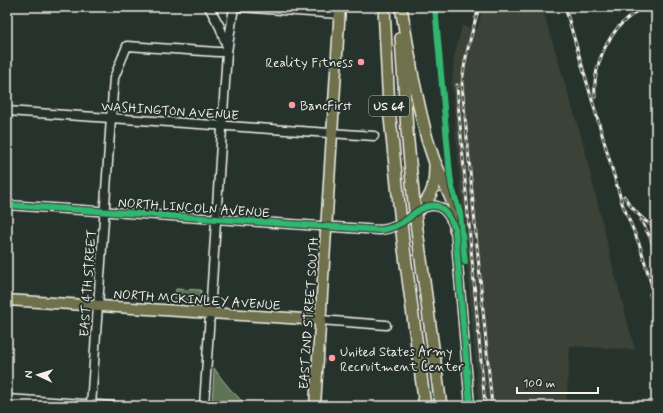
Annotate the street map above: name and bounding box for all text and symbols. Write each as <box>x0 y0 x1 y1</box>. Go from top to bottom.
place label: Reality Fitness <box>266 55 353 72</box>
marker: Reality Fitness <box>356 57 366 67</box>
road number: US 64 <box>369 96 409 116</box>
street label: WASHINGTON AVENUE <box>101 98 240 125</box>
place label: BancFirst <box>300 98 352 115</box>
marker: BancFirst <box>287 100 297 110</box>
street label: NORTH LINCOLN AVENUE <box>117 195 271 222</box>
street label: EAST 4TH STREET <box>76 229 101 337</box>
street label: EAST 2ND STREET SOUTH <box>296 236 323 390</box>
street label: NORTH MCKINLEY AVENUE <box>113 286 281 315</box>
place label: United States Army Recruitment Center <box>340 344 464 376</box>
marker: United States Army Recruitment Center <box>327 353 337 363</box>
north arrow <box>18 355 58 395</box>
scale bar <box>517 369 598 395</box>
text: N <box>22 370 36 379</box>
text: 100 m <box>523 376 555 392</box>

